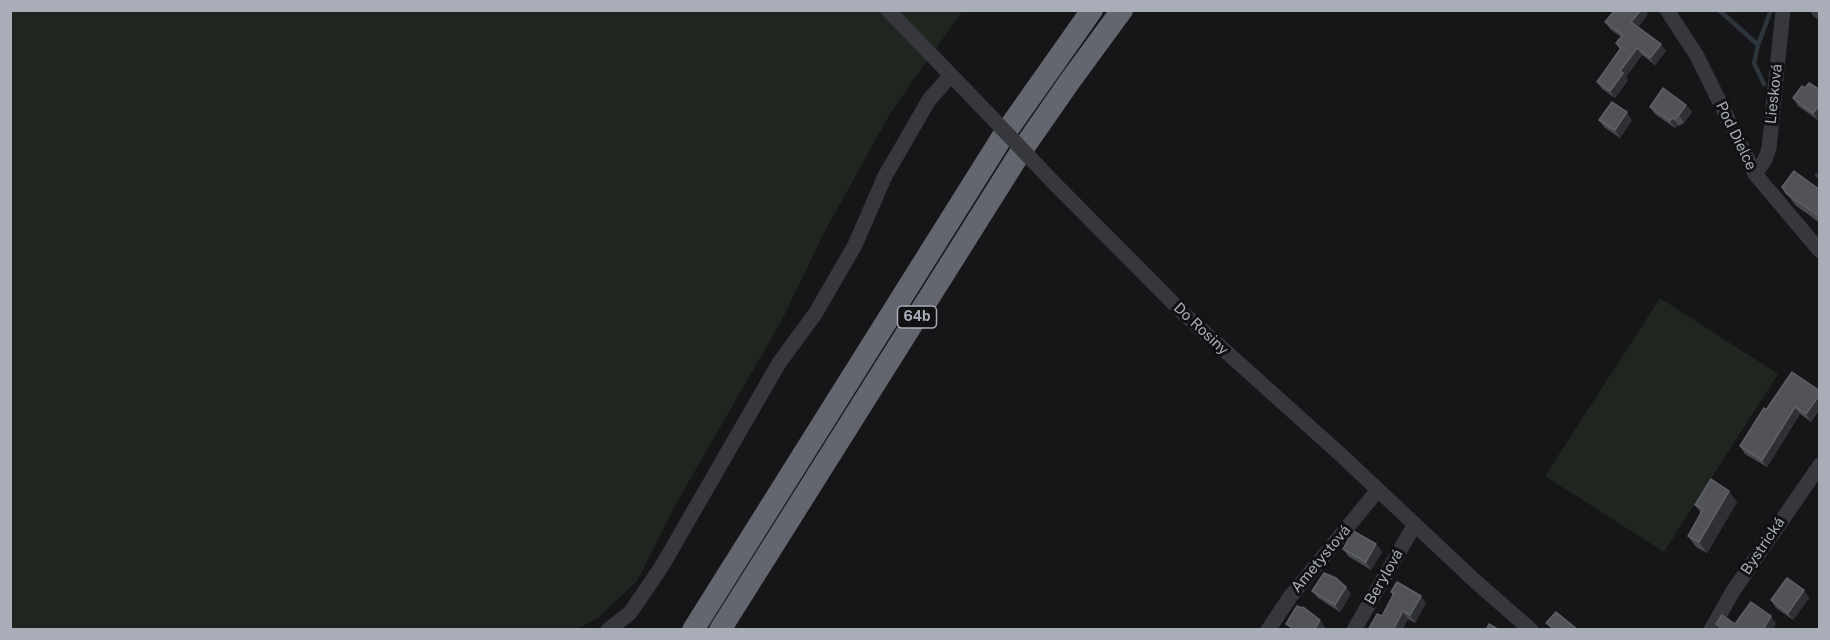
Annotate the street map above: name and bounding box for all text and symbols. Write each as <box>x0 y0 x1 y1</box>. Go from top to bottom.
street label: Liesková <box>1762 63 1786 125</box>
street label: Pod Dielce <box>1712 99 1760 173</box>
street label: Do Rosiny <box>1170 299 1232 359</box>
road number: 64b <box>898 306 936 328</box>
street label: Bystrická <box>1737 514 1789 578</box>
street label: Ametystová <box>1288 522 1354 596</box>
street label: Berylová <box>1361 546 1407 608</box>

